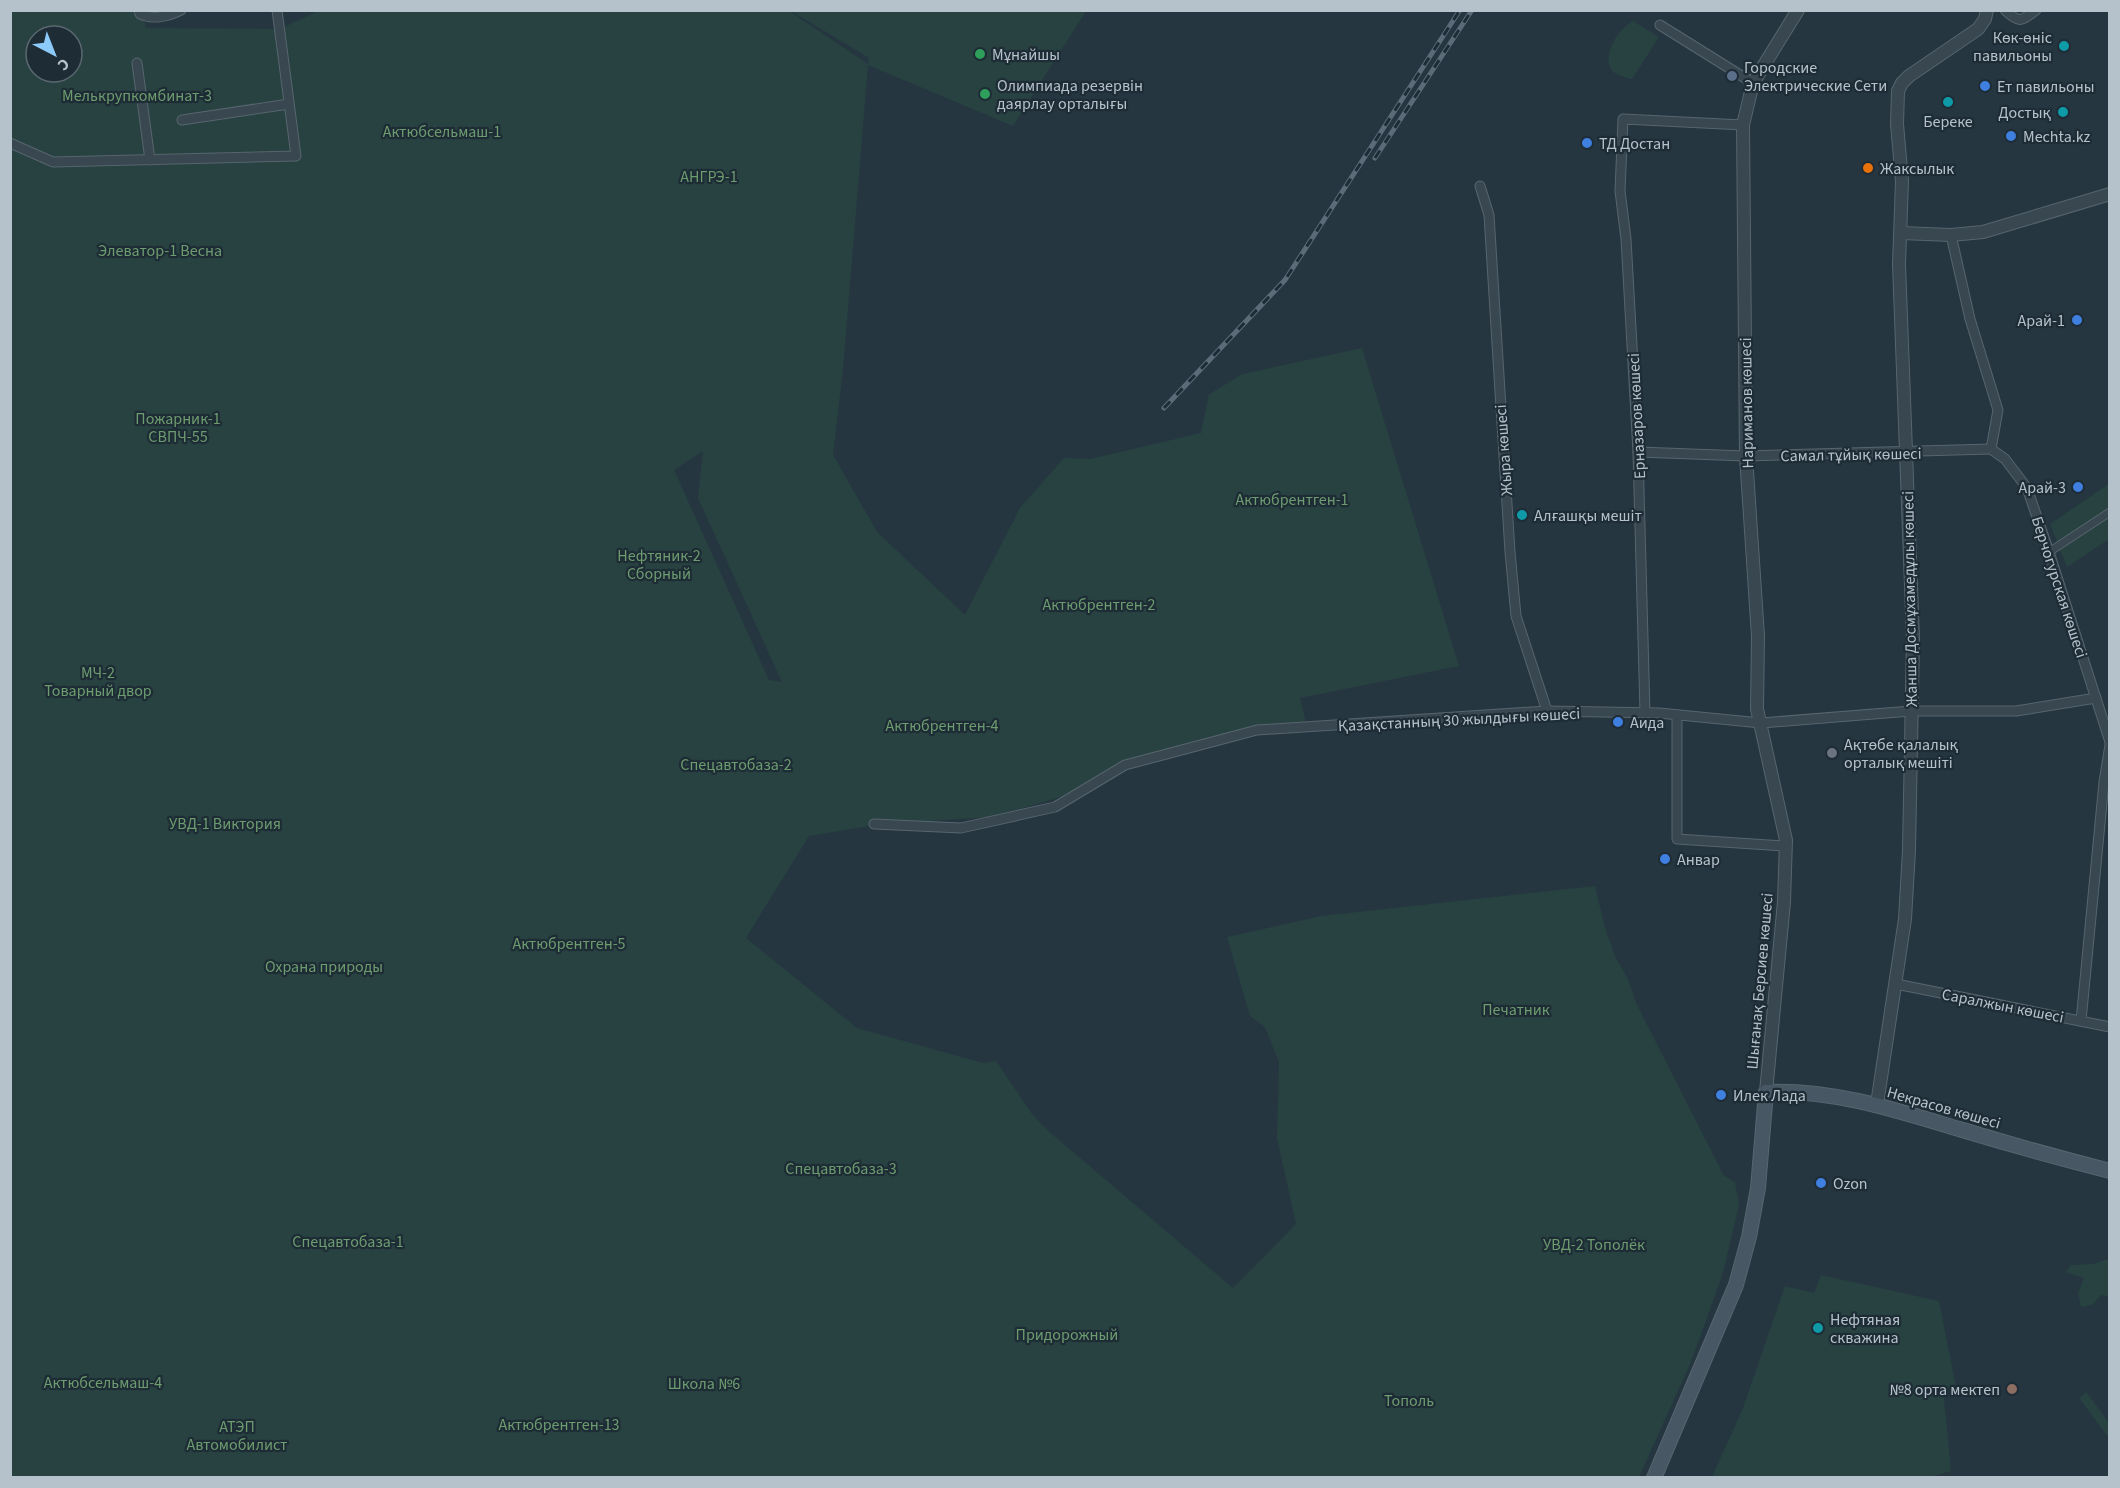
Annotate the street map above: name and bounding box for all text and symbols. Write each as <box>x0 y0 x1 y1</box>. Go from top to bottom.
north arrow <box>24 24 84 84</box>
place label: Көк-өніс павильоны <box>1973 27 2052 67</box>
marker: Көк-өніс павильоны <box>2057 39 2071 53</box>
place label: Мұнайшы <box>992 44 1060 66</box>
marker: Мұнайшы <box>973 47 987 61</box>
text: С <box>53 53 74 76</box>
place label: Городские Электрические Сети <box>1744 57 1887 97</box>
marker: Городские Электрические Сети <box>1725 69 1739 83</box>
place label: Олимпиада резервін даярлау орталығы <box>997 75 1143 115</box>
place label: Ет павильоны <box>1997 76 2095 98</box>
marker: Ет павильоны <box>1978 79 1992 93</box>
park label: Мелькрупкомбинат-3 <box>62 85 212 107</box>
marker: Олимпиада резервін даярлау орталығы <box>978 87 992 101</box>
marker: Береке <box>1941 95 1955 109</box>
place label: Достық <box>1998 102 2051 124</box>
marker: Достық <box>2056 105 2070 119</box>
place label: Береке <box>1923 111 1973 133</box>
park label: Актюбсельмаш-1 <box>383 121 501 143</box>
place label: Mechta.kz <box>2023 126 2090 148</box>
marker: Mechta.kz <box>2004 129 2018 143</box>
place label: ТД Достан <box>1599 133 1670 155</box>
marker: ТД Достан <box>1580 136 1594 150</box>
place label: Жаксылык <box>1880 158 1954 180</box>
marker: Жаксылык <box>1861 161 1875 175</box>
park label: АНГРЭ-1 <box>680 166 738 188</box>
park label: Элеватор-1 Весна <box>98 240 222 262</box>
place label: Арай-1 <box>2018 310 2065 332</box>
marker: Арай-1 <box>2070 313 2084 327</box>
street label: Нариманов көшесі <box>1735 337 1759 469</box>
street label: Ерназаров көшесі <box>1623 352 1651 479</box>
street label: Жыра көшесі <box>1490 404 1518 496</box>
park label: Пожарник-1 СВПЧ-55 <box>135 408 221 448</box>
street label: Самал тұйық көшесі <box>1780 443 1922 467</box>
place label: Арай-3 <box>2019 477 2066 499</box>
marker: Арай-3 <box>2071 480 2085 494</box>
park label: Актюбрентген-1 <box>1235 489 1349 511</box>
street label: Жанша Досмұхамедұлы көшесі <box>1897 491 1923 707</box>
place label: Алғашқы мешіт <box>1534 505 1642 527</box>
marker: Алғашқы мешіт <box>1515 508 1529 522</box>
street label: Берчогурская көшесі <box>2026 514 2092 661</box>
park label: Нефтяник-2 Сборный <box>617 545 701 585</box>
park label: Актюбрентген-2 <box>1042 594 1156 616</box>
park label: МЧ-2 Товарный двор <box>44 662 152 702</box>
street label: Қазақстанның 30 жылдығы көшесі <box>1337 703 1581 737</box>
place label: Аида <box>1630 712 1664 734</box>
park label: Актюбрентген-4 <box>885 715 999 737</box>
marker: Аида <box>1611 715 1625 729</box>
place label: Ақтөбе қалалық орталық мешіті <box>1844 734 1958 774</box>
marker: Ақтөбе қалалық орталық мешіті <box>1825 746 1839 760</box>
park label: Спецавтобаза-2 <box>680 754 792 776</box>
park label: УВД-1 Виктория <box>169 813 281 835</box>
place label: Анвар <box>1677 849 1720 871</box>
marker: Анвар <box>1658 852 1672 866</box>
street label: Шығанақ Берсиев көшесі <box>1741 892 1779 1070</box>
park label: Актюбрентген-5 <box>512 933 626 955</box>
park label: Охрана природы <box>265 956 383 978</box>
street label: Саралжын көшесі <box>1940 983 2066 1029</box>
park label: Печатник <box>1482 999 1550 1021</box>
street label: Некрасов көшесі <box>1884 1081 2003 1135</box>
place label: Илек Лада <box>1733 1085 1806 1107</box>
marker: Илек Лада <box>1714 1088 1728 1102</box>
park label: Спецавтобаза-3 <box>785 1158 897 1180</box>
place label: Ozon <box>1833 1173 1868 1195</box>
marker: Ozon <box>1814 1176 1828 1190</box>
park label: Спецавтобаза-1 <box>292 1231 404 1253</box>
park label: УВД-2 Тополёк <box>1543 1234 1645 1256</box>
place label: Нефтяная скважина <box>1830 1309 1900 1349</box>
marker: Нефтяная скважина <box>1811 1321 1825 1335</box>
park label: Придорожный <box>1016 1324 1118 1346</box>
park label: Актюбсельмаш-4 <box>44 1372 162 1394</box>
park label: Школа №6 <box>668 1373 740 1395</box>
place label: №8 орта мектеп <box>1889 1379 2000 1401</box>
marker: №8 орта мектеп <box>2005 1382 2019 1396</box>
park label: Тополь <box>1384 1390 1434 1412</box>
park label: Актюбрентген-13 <box>498 1414 620 1436</box>
park label: АТЭП Автомобилист <box>187 1416 287 1456</box>

